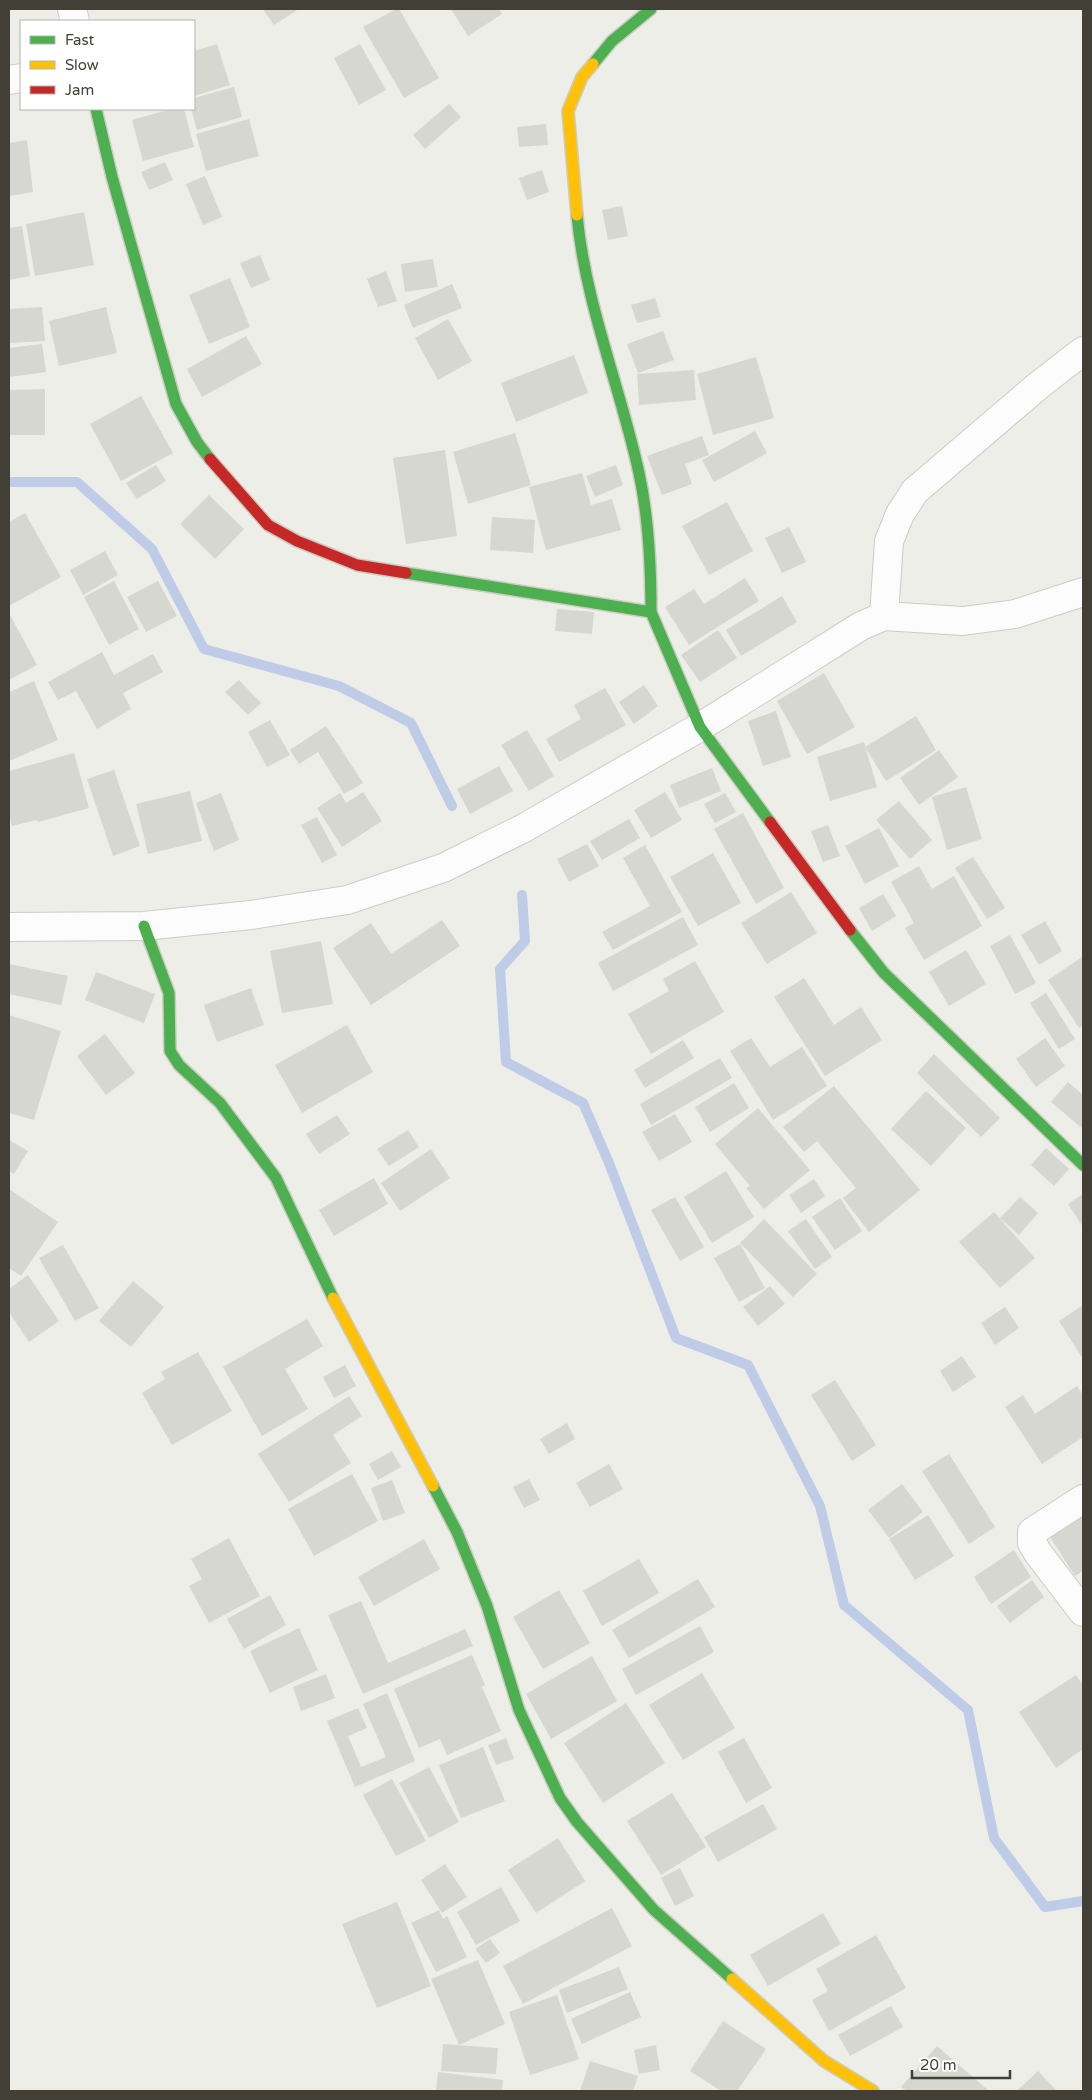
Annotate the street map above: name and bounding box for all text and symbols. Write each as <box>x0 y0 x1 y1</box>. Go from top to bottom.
legend <box>20 20 195 110</box>
text: Fast <box>65 31 95 49</box>
text: Slow <box>65 56 99 74</box>
text: Jam <box>65 81 94 99</box>
scale bar <box>912 2048 1010 2080</box>
text: 20 m <box>920 2056 957 2074</box>

